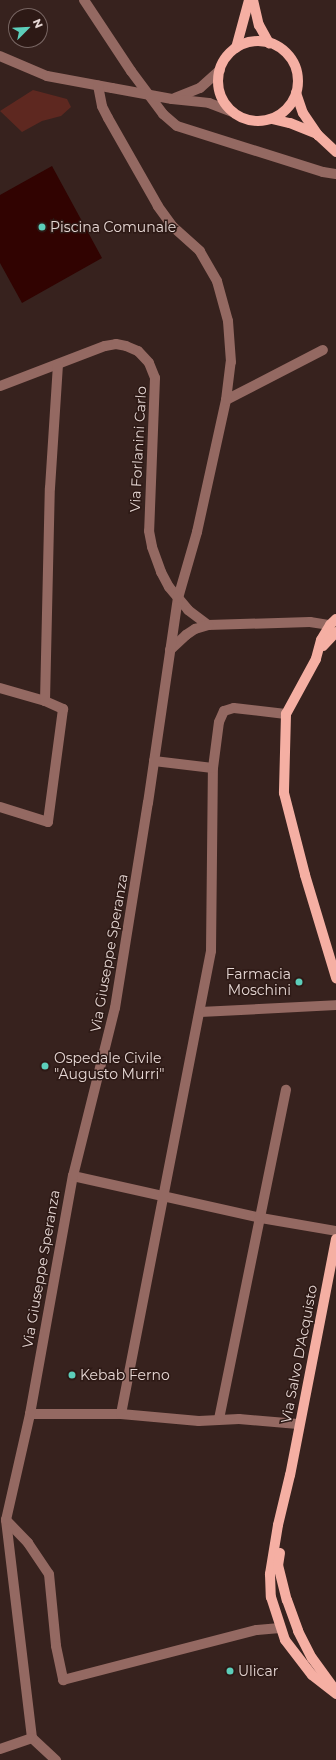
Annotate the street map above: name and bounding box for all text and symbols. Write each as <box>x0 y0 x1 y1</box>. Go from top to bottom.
north arrow <box>8 8 48 48</box>
text: N <box>30 17 46 30</box>
place label: Piscina Comunale <box>50 219 176 235</box>
marker: Piscina Comunale <box>37 222 47 232</box>
street label: Via Forlanini Carlo <box>126 385 150 513</box>
street label: Via Giuseppe Speranza <box>87 873 131 1033</box>
place label: Farmacia Moschini <box>226 966 291 998</box>
marker: Farmacia Moschini <box>294 977 304 987</box>
place label: Ospedale Civile "Augusto Murri" <box>54 1050 164 1082</box>
marker: Ospedale Civile "Augusto Murri" <box>39 1060 51 1072</box>
street label: Via Giuseppe Speranza <box>19 1189 63 1349</box>
street label: Via Salvo D'Acquisto <box>277 1283 321 1425</box>
place label: Kebab Ferno <box>80 1367 170 1383</box>
marker: Kebab Ferno <box>67 1370 77 1380</box>
place label: Ulicar <box>238 1663 278 1679</box>
marker: Ulicar <box>225 1666 235 1676</box>

